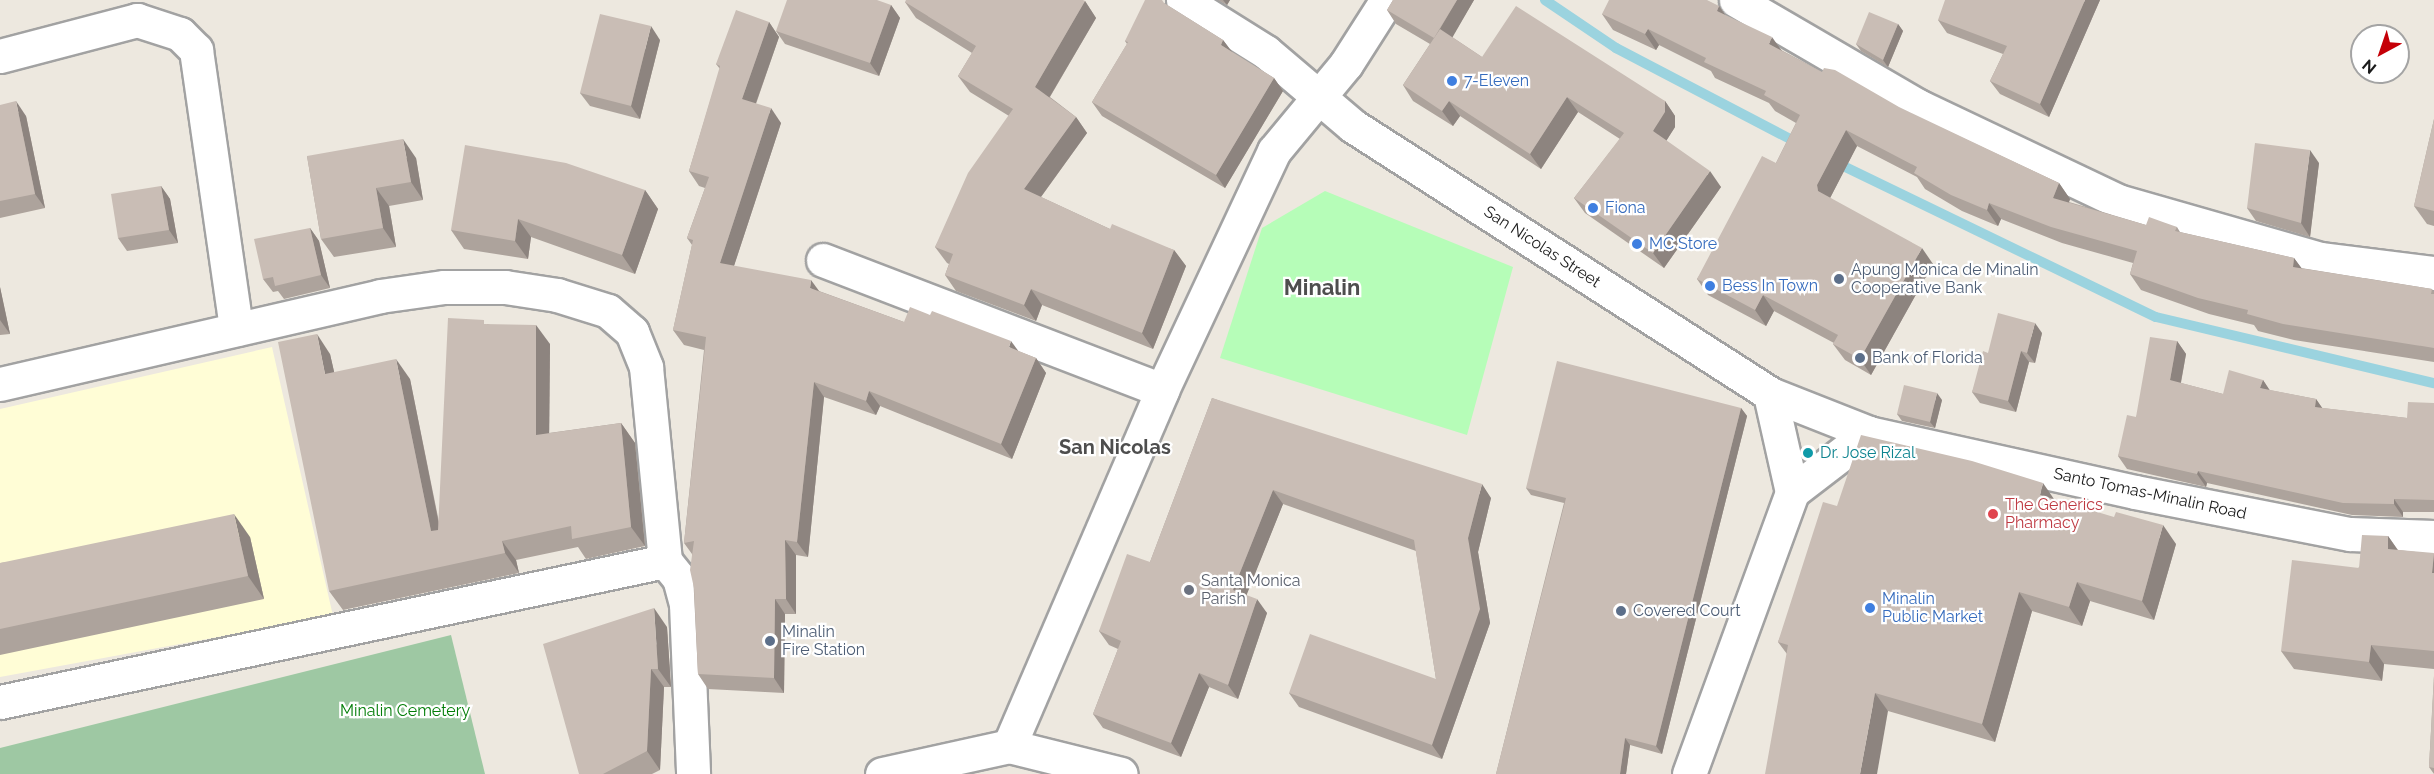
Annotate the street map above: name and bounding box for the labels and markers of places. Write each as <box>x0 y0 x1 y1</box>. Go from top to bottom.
place label: 7-Eleven <box>1464 71 1529 91</box>
marker: 7-Eleven <box>1445 74 1459 88</box>
place label: Fiona <box>1605 198 1645 218</box>
marker: Fiona <box>1586 201 1600 215</box>
place label: MC Store <box>1649 234 1717 254</box>
marker: MC Store <box>1630 237 1644 251</box>
place label: Apung Monica de Minalin Cooperative Bank <box>1851 260 2038 298</box>
marker: Apung Monica de Minalin Cooperative Bank <box>1832 272 1846 286</box>
place label: Bess In Town <box>1722 276 1818 296</box>
marker: Bess In Town <box>1703 279 1717 293</box>
place label: Bank of Florida <box>1872 348 1983 368</box>
marker: Bank of Florida <box>1853 351 1867 365</box>
place label: Dr. Jose Rizal <box>1820 443 1916 463</box>
marker: Dr. Jose Rizal <box>1801 446 1815 460</box>
place label: The Generics Pharmacy <box>2005 495 2103 533</box>
marker: The Generics Pharmacy <box>1986 507 2000 521</box>
place label: Santa Monica Parish <box>1201 571 1301 609</box>
marker: Santa Monica Parish <box>1182 583 1196 597</box>
place label: Minalin Public Market <box>1882 589 1983 627</box>
place label: Covered Court <box>1633 601 1741 621</box>
marker: Minalin Public Market <box>1863 601 1877 615</box>
marker: Covered Court <box>1614 604 1628 618</box>
place label: Minalin Fire Station <box>782 622 865 660</box>
marker: Minalin Fire Station <box>763 634 777 648</box>

